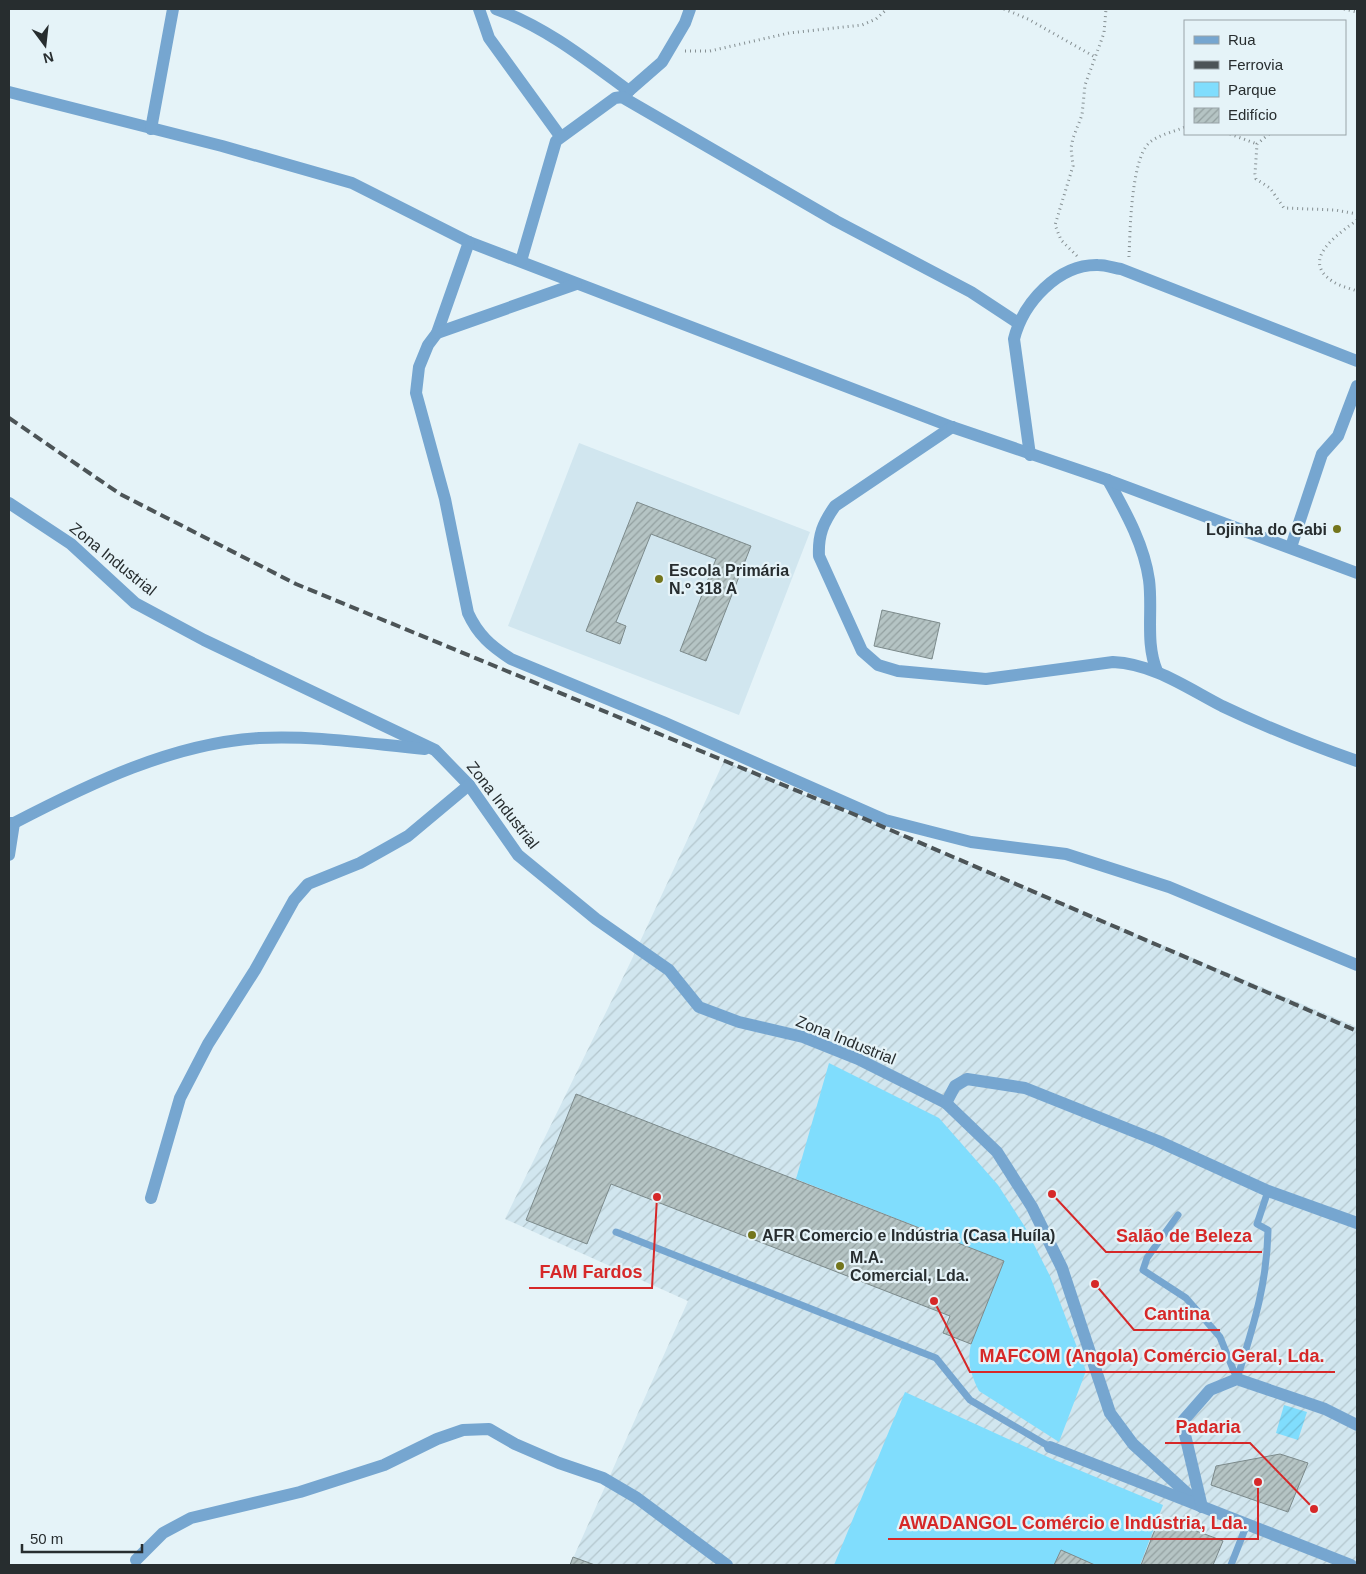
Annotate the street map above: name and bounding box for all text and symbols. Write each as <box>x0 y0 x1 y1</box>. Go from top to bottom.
north arrow <box>20 20 70 70</box>
legend <box>1184 20 1346 135</box>
text: Rua <box>1228 31 1256 48</box>
text: N <box>41 49 55 67</box>
text: Ferrovia <box>1228 56 1284 73</box>
text: Parque <box>1228 81 1276 98</box>
text: Edifício <box>1228 106 1277 123</box>
street label: Zona Industrial <box>67 519 159 599</box>
place label: Lojinha do Gabi <box>1206 521 1327 538</box>
marker: Lojinha do Gabi <box>1331 523 1343 535</box>
place label: Escola Primária N.º 318 A <box>669 562 789 597</box>
marker: Escola Primária N.º 318 A <box>653 573 665 585</box>
street label: Zona Industrial <box>464 758 542 852</box>
street label: Zona Industrial <box>794 1012 898 1068</box>
callout: Salão de Beleza <box>1106 1219 1262 1252</box>
text: Salão de Beleza <box>1116 1226 1253 1246</box>
place label: AFR Comercio e Indústria (Casa Huíla) <box>762 1227 1055 1244</box>
marker: AFR Comercio e Indústria (Casa Huíla) <box>746 1229 758 1241</box>
place label: M.A. Comercial, Lda. <box>850 1249 969 1284</box>
callout: FAM Fardos <box>529 1255 652 1288</box>
marker: M.A. Comercial, Lda. <box>834 1260 846 1272</box>
text: FAM Fardos <box>539 1262 643 1282</box>
callout: Cantina <box>1134 1297 1220 1330</box>
text: Cantina <box>1144 1304 1211 1324</box>
callout: MAFCOM (Angola) Comércio Geral, Lda. <box>970 1339 1335 1372</box>
text: MAFCOM (Angola) Comércio Geral, Lda. <box>979 1346 1325 1366</box>
callout: Padaria <box>1165 1410 1250 1443</box>
text: Padaria <box>1175 1417 1242 1437</box>
callout: AWADANGOL Comércio e Indústria, Lda. <box>888 1506 1258 1539</box>
text: AWADANGOL Comércio e Indústria, Lda. <box>898 1513 1248 1533</box>
scale bar <box>22 1522 142 1554</box>
text: 50 m <box>30 1530 63 1547</box>

